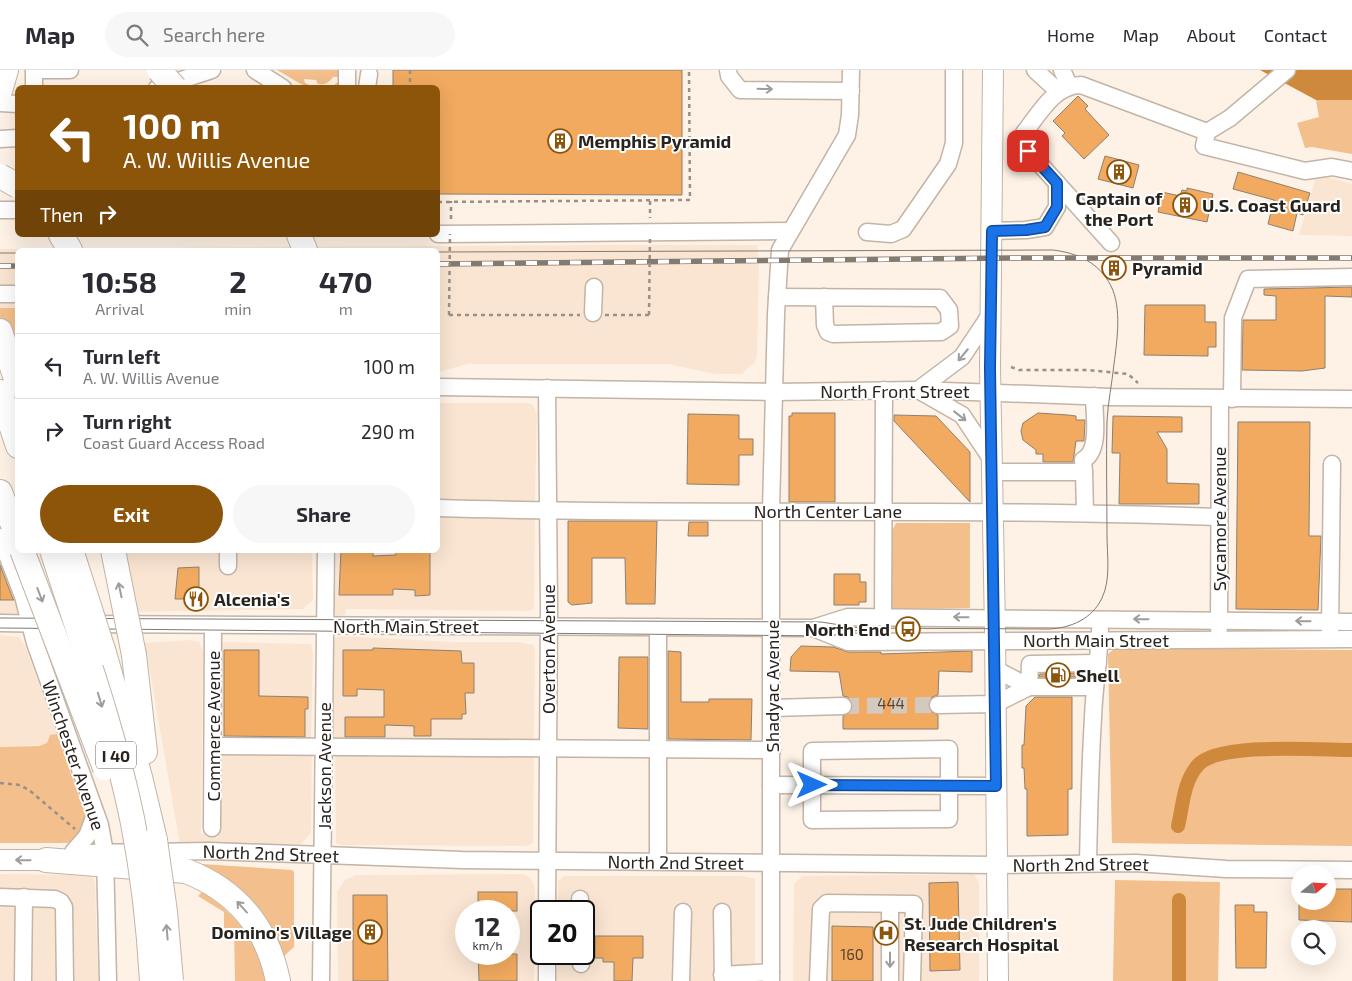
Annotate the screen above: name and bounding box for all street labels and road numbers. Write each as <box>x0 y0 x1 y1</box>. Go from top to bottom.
street label: North Front Street <box>820 380 970 402</box>
street label: Sycamore Avenue <box>1208 447 1230 591</box>
street label: North Center Lane <box>754 500 902 522</box>
street label: Overton Avenue <box>537 584 559 714</box>
street label: North Main Street <box>333 615 479 637</box>
street label: Shadyac Avenue <box>761 620 783 752</box>
street label: North Main Street <box>1023 629 1169 651</box>
street label: Commerce Avenue <box>202 651 224 801</box>
street label: Winchester Avenue <box>38 677 110 833</box>
street label: Jackson Avenue <box>313 702 335 830</box>
road number: I 40 <box>96 742 136 768</box>
street label: North 2nd Street <box>203 840 340 867</box>
street label: North 2nd Street <box>607 850 744 874</box>
street label: North 2nd Street <box>1012 852 1150 876</box>

